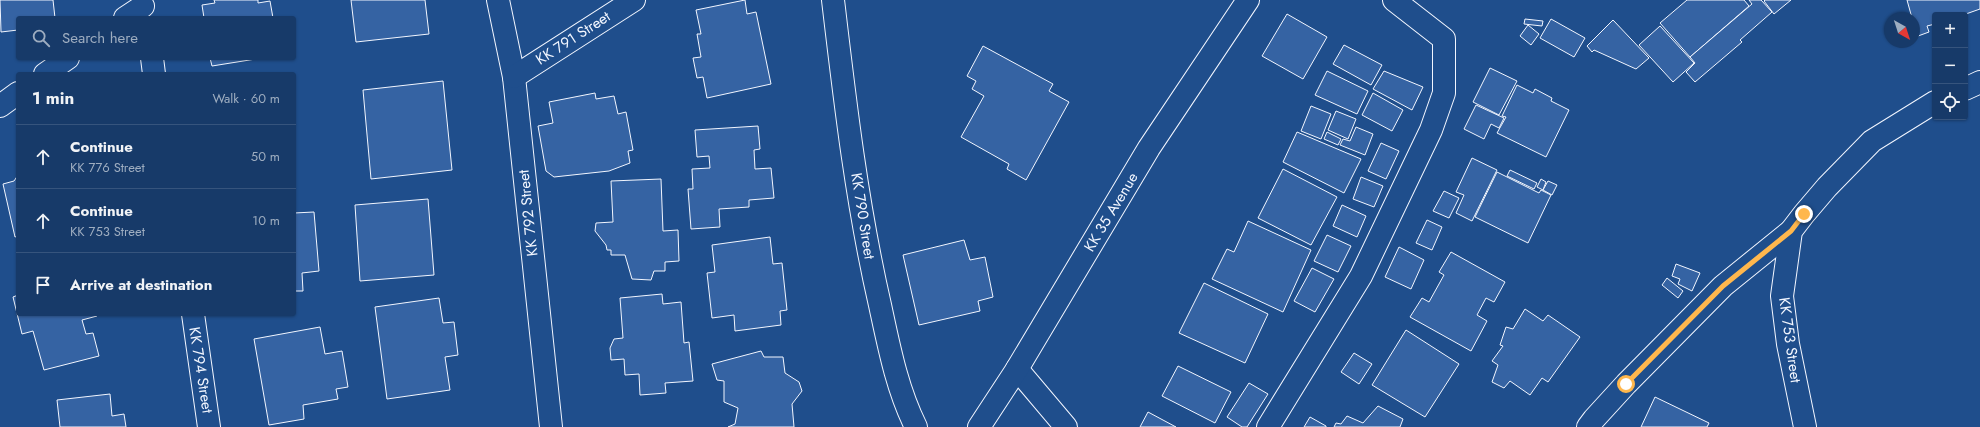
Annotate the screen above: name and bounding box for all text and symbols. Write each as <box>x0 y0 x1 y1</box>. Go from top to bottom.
street label: KK 791 Street <box>531 5 615 70</box>
north arrow <box>1884 12 1920 48</box>
map controls <box>1932 12 1968 120</box>
button: + <box>1932 12 1968 48</box>
search box <box>16 16 296 60</box>
icon: search <box>30 27 52 49</box>
text: Search here <box>62 27 138 49</box>
button: − <box>1932 48 1968 84</box>
button: locate <box>1932 84 1968 120</box>
text: 1 min <box>32 86 74 110</box>
text: Walk · 60 m <box>212 89 280 108</box>
text: Continue <box>70 136 133 158</box>
icon: ahead <box>32 146 54 168</box>
text: 50 m <box>251 147 280 166</box>
text: KK 776 Street <box>70 158 145 177</box>
street label: KK 792 Street <box>512 168 543 257</box>
street label: KK 35 Avenue <box>1079 168 1144 256</box>
street label: KK 790 Street <box>845 171 881 261</box>
text: Continue <box>70 200 133 222</box>
route end <box>1795 205 1813 223</box>
icon: ahead <box>32 210 54 232</box>
text: 10 m <box>252 211 280 230</box>
text: KK 753 Street <box>70 222 145 241</box>
icon: arrive <box>32 274 54 296</box>
text: Arrive at destination <box>70 274 212 296</box>
street label: KK 753 Street <box>1773 296 1807 385</box>
street label: KK 794 Street <box>183 325 219 415</box>
route start <box>1617 375 1635 393</box>

